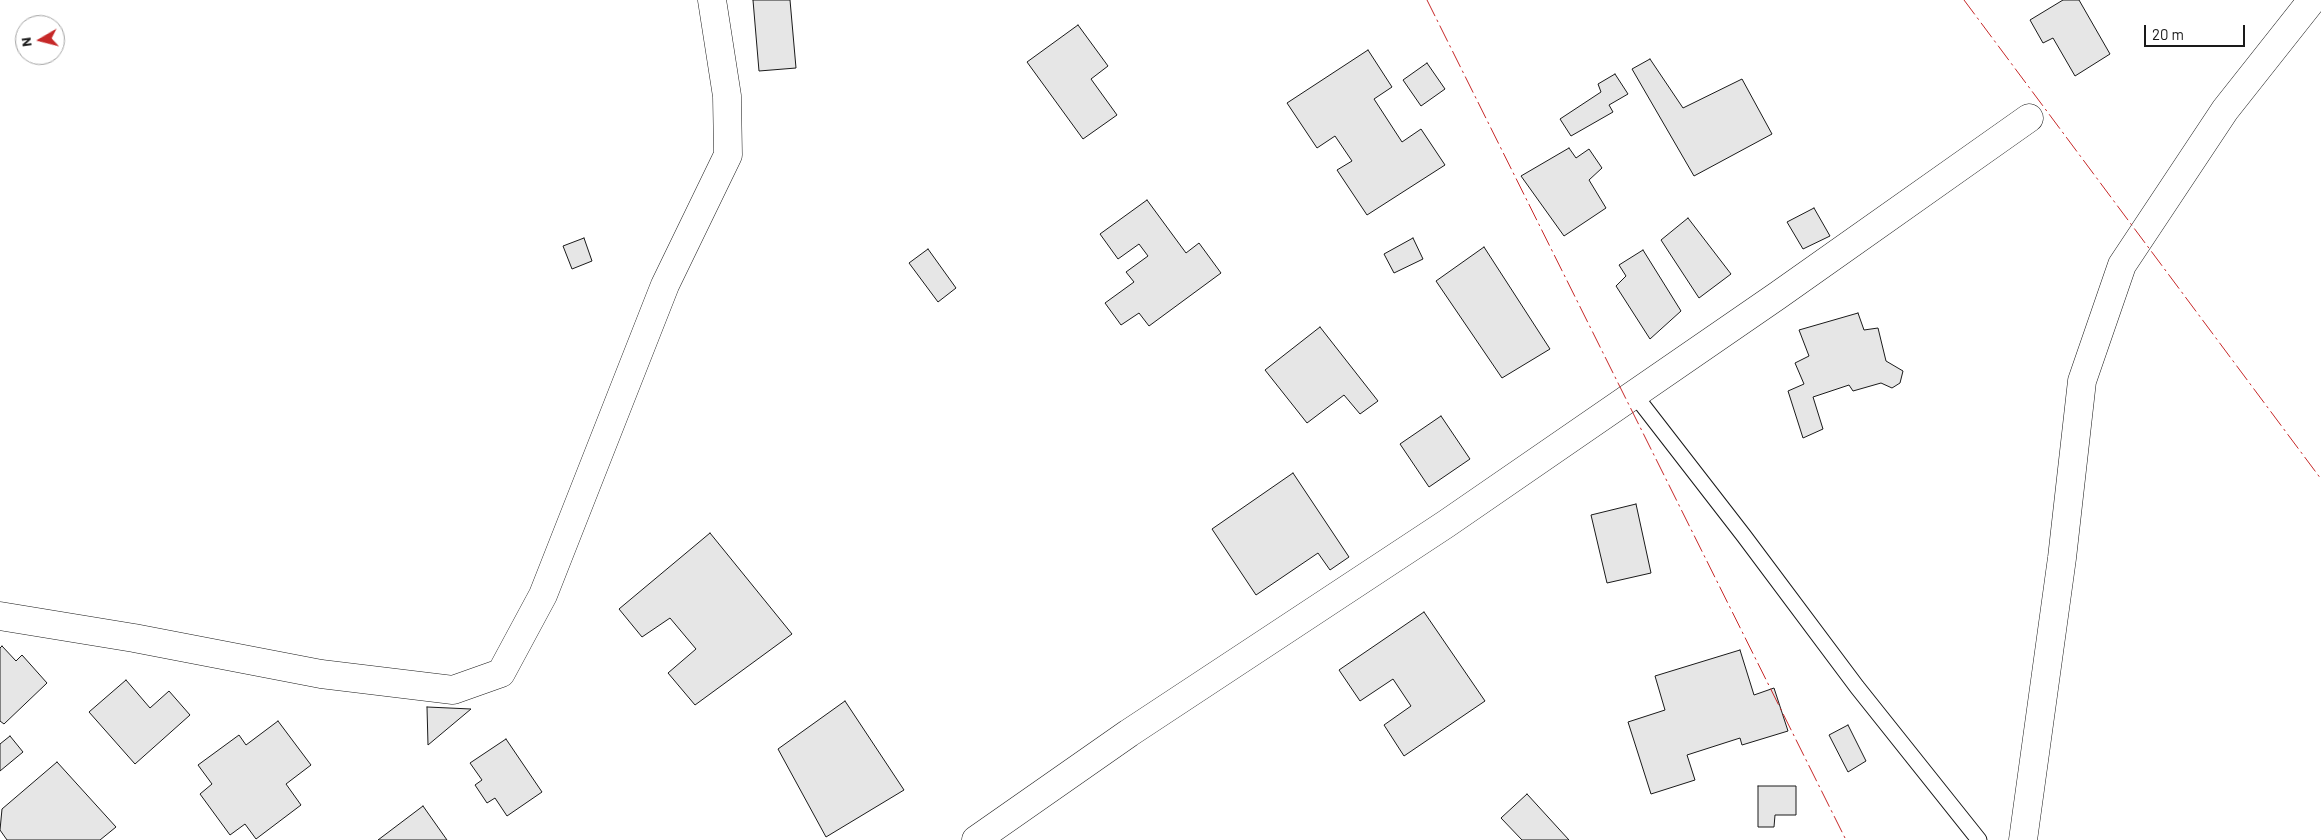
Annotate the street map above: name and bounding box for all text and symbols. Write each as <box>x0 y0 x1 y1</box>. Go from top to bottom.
north arrow <box>15 15 65 65</box>
scale bar <box>2146 15 2247 47</box>
text: 20 m <box>2152 25 2184 43</box>
text: N <box>17 36 35 48</box>

